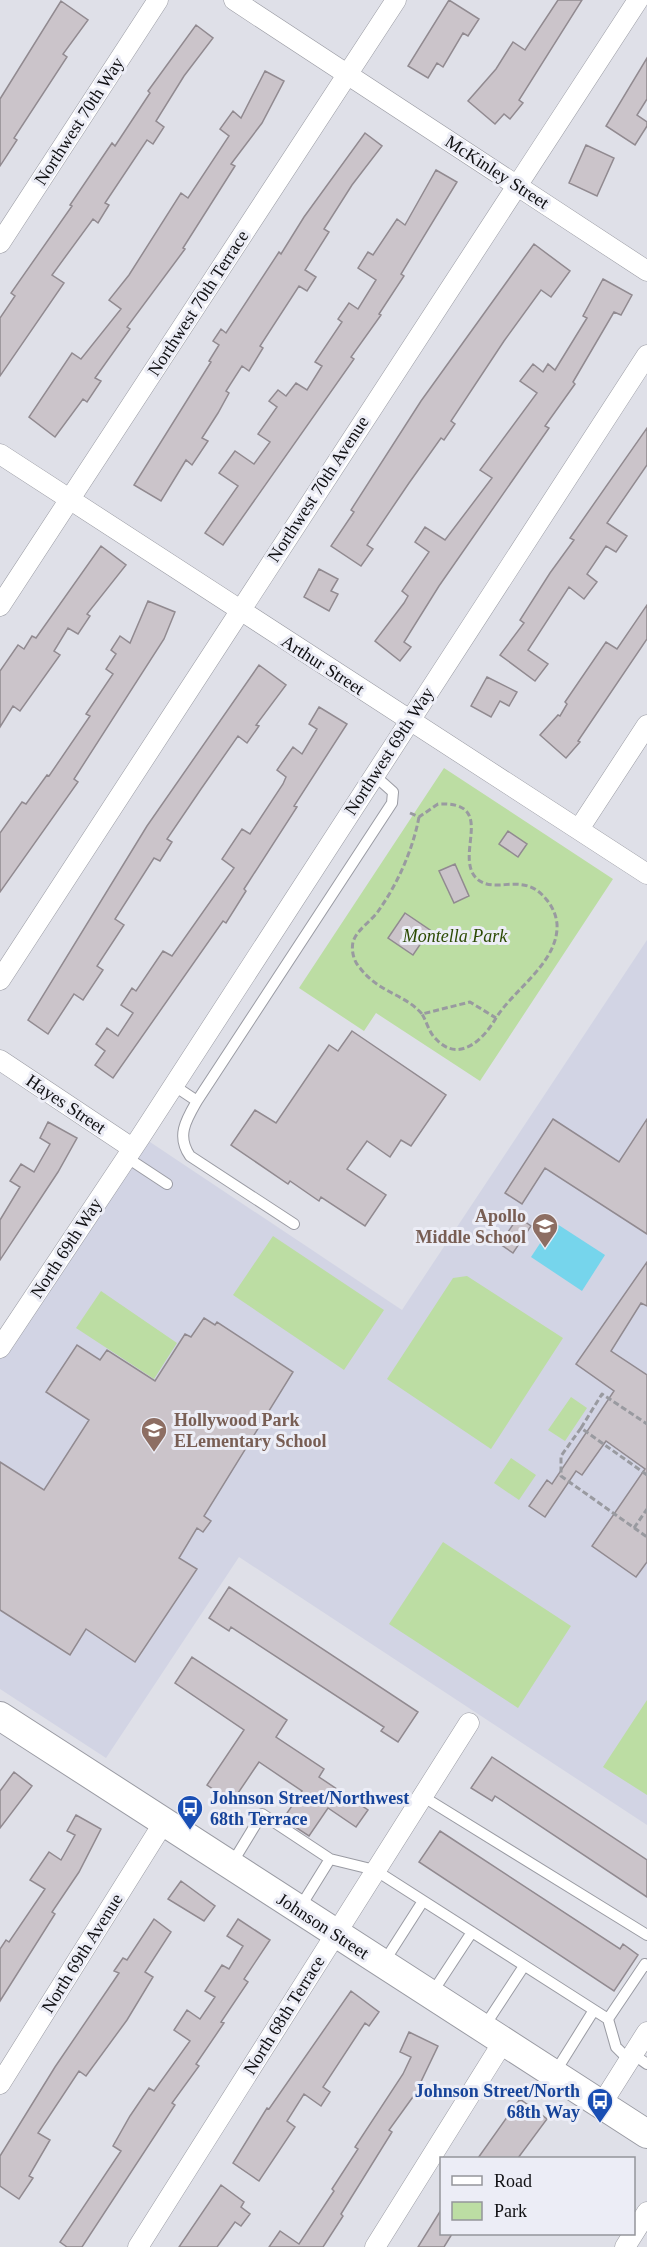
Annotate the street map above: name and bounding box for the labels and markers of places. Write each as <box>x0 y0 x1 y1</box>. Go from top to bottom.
place label: Apollo Middle School <box>415 1206 526 1247</box>
school or university icon: Apollo Middle School <box>530 1211 560 1249</box>
place label: Hollywood Park ELementary School <box>174 1410 327 1451</box>
school or university icon: Hollywood Park ELementary School <box>139 1415 169 1453</box>
place label: Johnson Street/Northwest 68th Terrace <box>210 1788 409 1829</box>
bus stop icon: Johnson Street/Northwest 68th Terrace <box>175 1793 205 1831</box>
place label: Johnson Street/North 68th Way <box>415 2081 580 2122</box>
bus stop icon: Johnson Street/North 68th Way <box>585 2086 615 2124</box>

